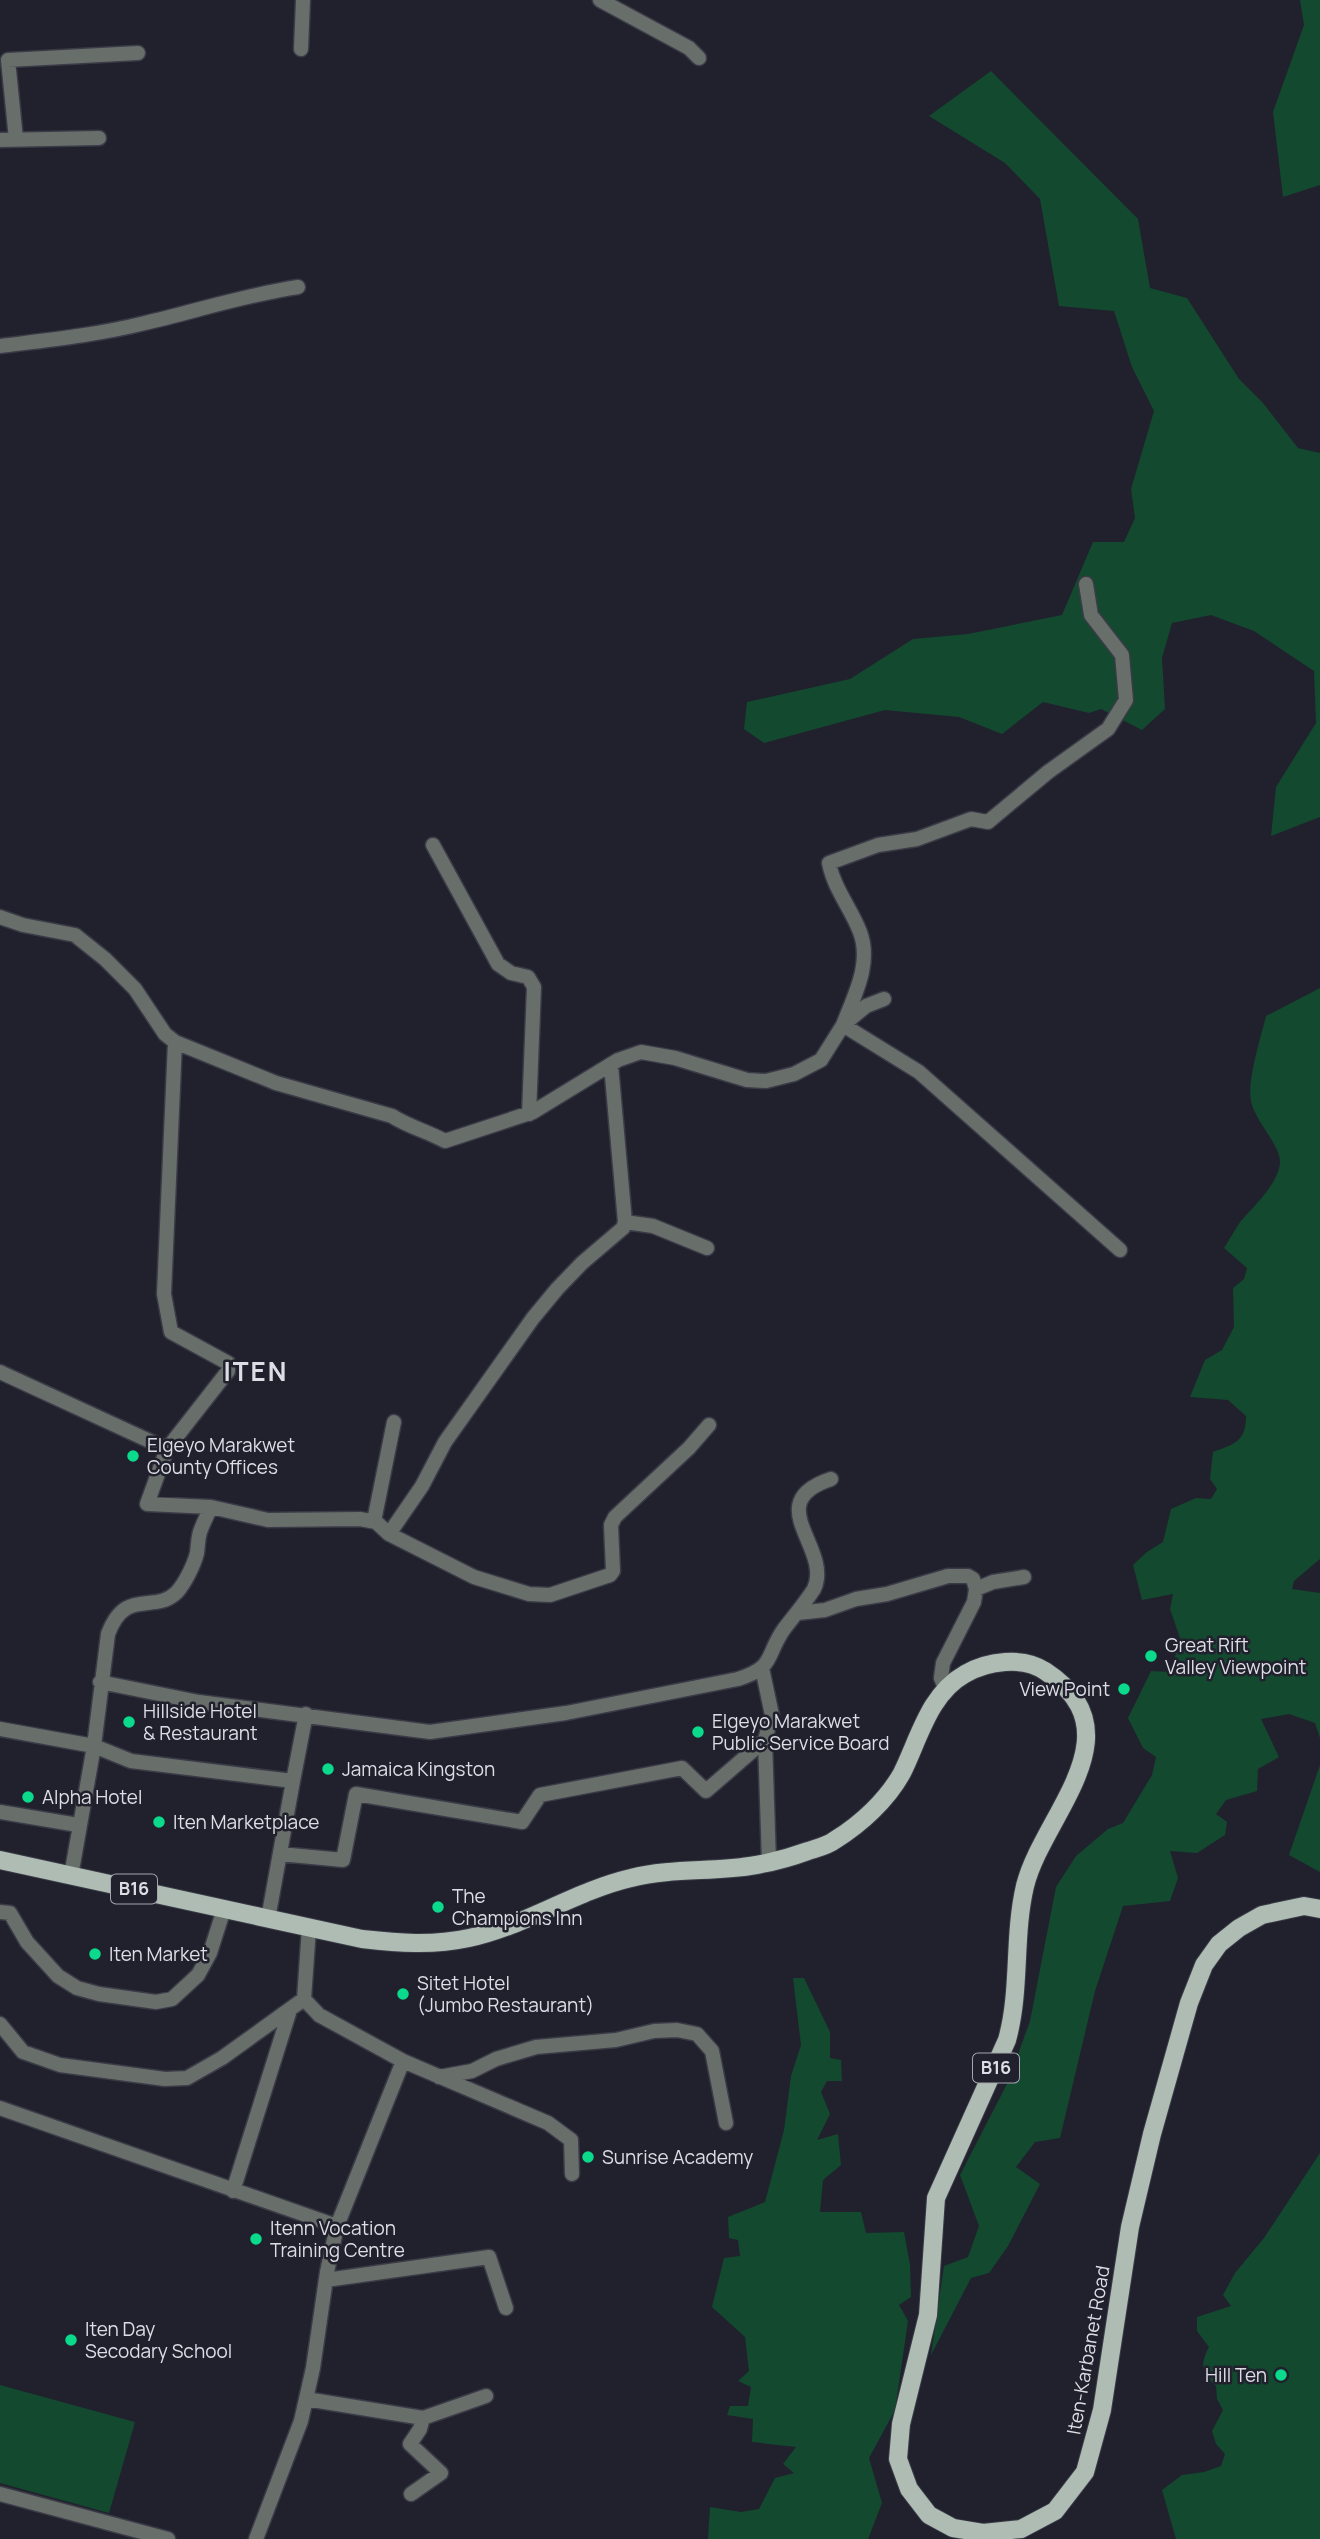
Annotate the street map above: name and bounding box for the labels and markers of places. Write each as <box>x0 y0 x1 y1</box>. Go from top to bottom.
place label: Elgeyo Marakwet County Offices <box>147 1432 295 1480</box>
marker: Elgeyo Marakwet County Offices <box>125 1448 141 1464</box>
place label: Great Rift Valley Viewpoint <box>1165 1632 1306 1680</box>
marker: Great Rift Valley Viewpoint <box>1143 1648 1159 1664</box>
place label: View Point <box>1019 1676 1110 1702</box>
marker: View Point <box>1116 1681 1132 1697</box>
place label: Hillside Hotel & Restaurant <box>143 1698 258 1746</box>
place label: Elgeyo Marakwet Public Service Board <box>712 1708 889 1756</box>
marker: Hillside Hotel & Restaurant <box>121 1714 137 1730</box>
marker: Elgeyo Marakwet Public Service Board <box>690 1724 706 1740</box>
place label: Jamaica Kingston <box>342 1756 495 1782</box>
marker: Jamaica Kingston <box>320 1761 336 1777</box>
place label: Alpha Hotel <box>42 1784 142 1810</box>
marker: Alpha Hotel <box>20 1789 36 1805</box>
place label: Iten Marketplace <box>173 1809 319 1835</box>
marker: Iten Marketplace <box>151 1814 167 1830</box>
place label: The Champions Inn <box>452 1883 583 1931</box>
marker: The Champions Inn <box>430 1899 446 1915</box>
place label: Iten Market <box>109 1941 208 1967</box>
marker: Iten Market <box>87 1946 103 1962</box>
place label: Sitet Hotel (Jumbo Restaurant) <box>417 1970 594 2018</box>
marker: Sitet Hotel (Jumbo Restaurant) <box>395 1986 411 2002</box>
place label: Sunrise Academy <box>602 2144 753 2170</box>
marker: Sunrise Academy <box>580 2149 596 2165</box>
place label: Itenn Vocation Training Centre <box>270 2215 405 2263</box>
marker: Itenn Vocation Training Centre <box>248 2231 264 2247</box>
place label: Iten Day Secodary School <box>85 2316 232 2364</box>
marker: Iten Day Secodary School <box>63 2332 79 2348</box>
place label: Hill Ten <box>1205 2362 1267 2388</box>
marker: Hill Ten <box>1273 2367 1289 2383</box>

